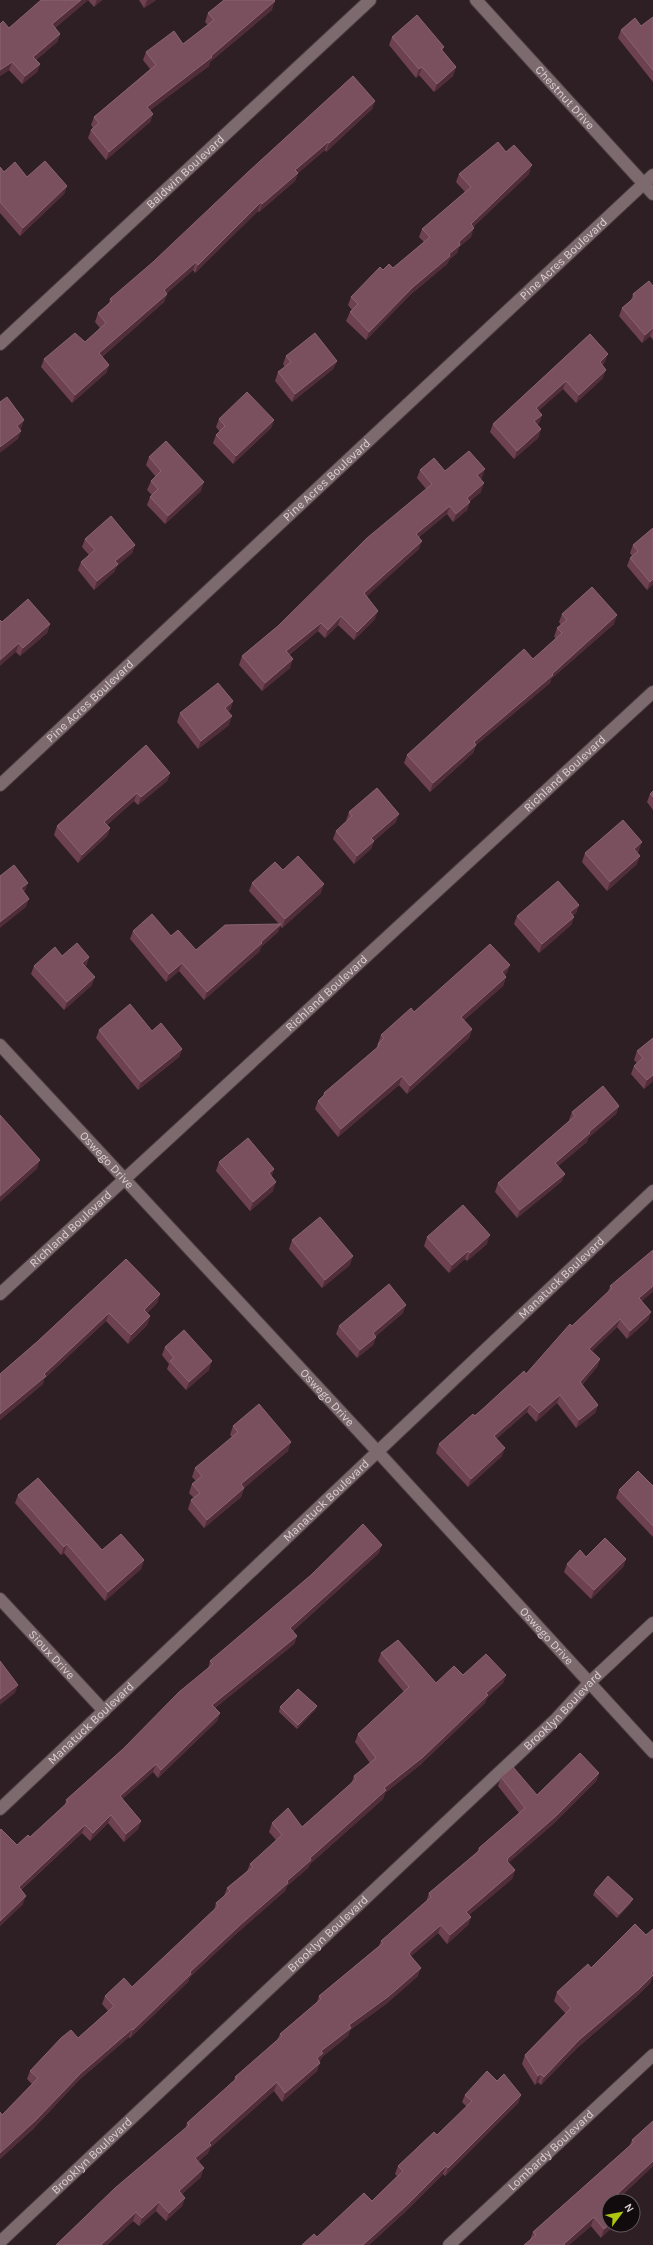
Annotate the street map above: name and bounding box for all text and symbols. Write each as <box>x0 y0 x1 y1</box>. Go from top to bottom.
street label: Chestnut Drive <box>532 63 598 132</box>
street label: Baldwin Boulevard <box>143 132 227 212</box>
street label: Pine Acres Boulevard <box>517 215 610 303</box>
street label: Pine Acres Boulevard <box>280 436 373 524</box>
street label: Pine Acres Boulevard <box>43 657 136 745</box>
street label: Richland Boulevard <box>521 732 609 815</box>
street label: Richland Boulevard <box>283 952 370 1034</box>
street label: Oswego Drive <box>77 1128 137 1192</box>
street label: Richland Boulevard <box>27 1188 115 1270</box>
street label: Manatuck Boulevard <box>515 1234 607 1322</box>
street label: Oswego Drive <box>297 1366 357 1429</box>
street label: Manatuck Boulevard <box>280 1456 372 1544</box>
street label: Oswego Drive <box>517 1604 577 1668</box>
street label: Sioux Drive <box>26 1627 78 1682</box>
street label: Brooklyn Boulevard <box>520 1668 604 1753</box>
street label: Manatuck Boulevard <box>45 1679 137 1767</box>
street label: Brooklyn Boulevard <box>284 1892 371 1975</box>
street label: Lombardy Boulevard <box>505 2107 596 2194</box>
street label: Brooklyn Boulevard <box>48 2114 135 2197</box>
north arrow <box>601 2193 641 2233</box>
text: N <box>621 2201 637 2215</box>

